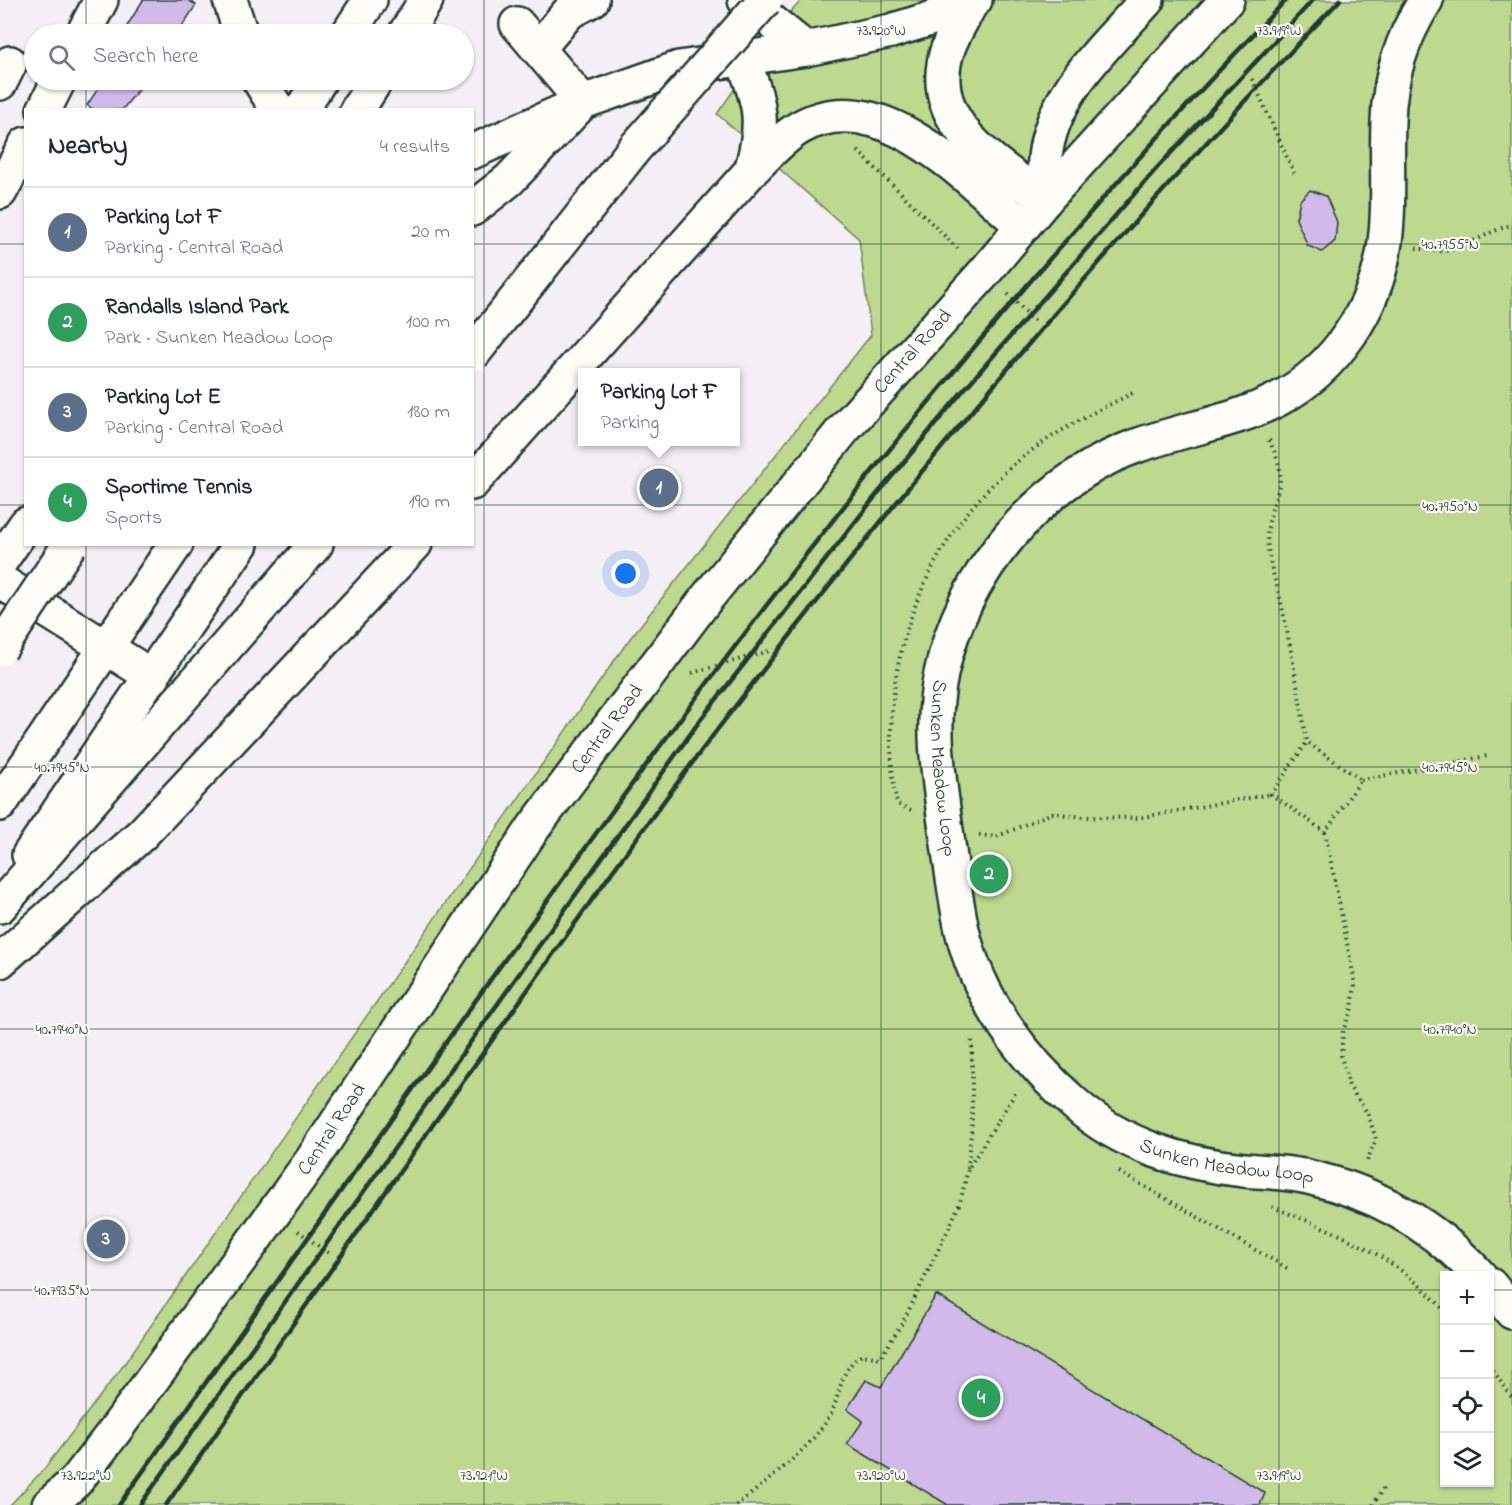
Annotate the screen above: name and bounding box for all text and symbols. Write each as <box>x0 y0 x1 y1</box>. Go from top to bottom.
text: 73.920°W <box>856 20 906 42</box>
text: 73.919°W <box>1257 20 1301 42</box>
search box <box>24 24 474 90</box>
icon: search <box>45 41 78 74</box>
text: Search here <box>93 41 198 73</box>
text: Nearby <box>48 128 127 166</box>
text: 4 results <box>380 133 450 162</box>
text: Parking Lot F <box>105 202 222 234</box>
text: 1 <box>64 218 71 247</box>
text: 20 m <box>411 218 450 247</box>
text: Parking · Central Road <box>105 234 283 263</box>
text: 40.7955°N <box>1421 234 1479 256</box>
text: Randalls Island Park <box>105 292 289 324</box>
street label: Central Road <box>867 303 959 401</box>
text: 2 <box>63 308 72 337</box>
text: 100 m <box>406 308 450 337</box>
text: Park · Sunken Meadow Loop <box>105 324 333 353</box>
popup <box>578 368 740 446</box>
text: Parking Lot F <box>601 377 717 409</box>
text: Parking Lot E <box>105 382 221 414</box>
text: 3 <box>63 398 72 427</box>
text: 180 m <box>407 398 450 427</box>
text: Parking <box>601 409 659 438</box>
text: Parking · Central Road <box>105 414 283 443</box>
pin: 1 <box>640 466 678 510</box>
text: Sportime Tennis <box>105 472 252 504</box>
text: 4 <box>63 488 72 517</box>
text: 190 m <box>408 488 450 517</box>
text: 40.7950°N <box>1422 496 1478 518</box>
text: Sports <box>105 504 162 533</box>
your location <box>611 559 640 588</box>
street label: Sunken Meadow Loop <box>921 678 964 858</box>
street label: Central Road <box>564 679 651 780</box>
text: 40.7945°N <box>34 757 90 779</box>
text: 40.7945°N <box>1422 757 1478 779</box>
pin: 2 <box>970 852 1008 896</box>
text: 40.7940°N <box>35 1019 89 1041</box>
text: 40.7940°N <box>1423 1019 1477 1041</box>
street label: Central Road <box>291 1078 374 1182</box>
street label: Sunken Meadow Loop <box>1135 1131 1317 1192</box>
pin: 3 <box>86 1216 126 1262</box>
map controls <box>1440 1271 1494 1487</box>
button: + <box>1440 1271 1494 1325</box>
text: 40.7935°N <box>34 1280 90 1302</box>
button: − <box>1440 1325 1494 1379</box>
pin: 4 <box>962 1376 1000 1420</box>
button: locate <box>1440 1379 1494 1433</box>
button: layers <box>1440 1433 1494 1487</box>
text: 73.922°W <box>61 1465 111 1487</box>
text: 73.921°W <box>460 1465 508 1487</box>
text: 73.920°W <box>856 1465 906 1487</box>
text: 73.919°W <box>1257 1465 1301 1487</box>

